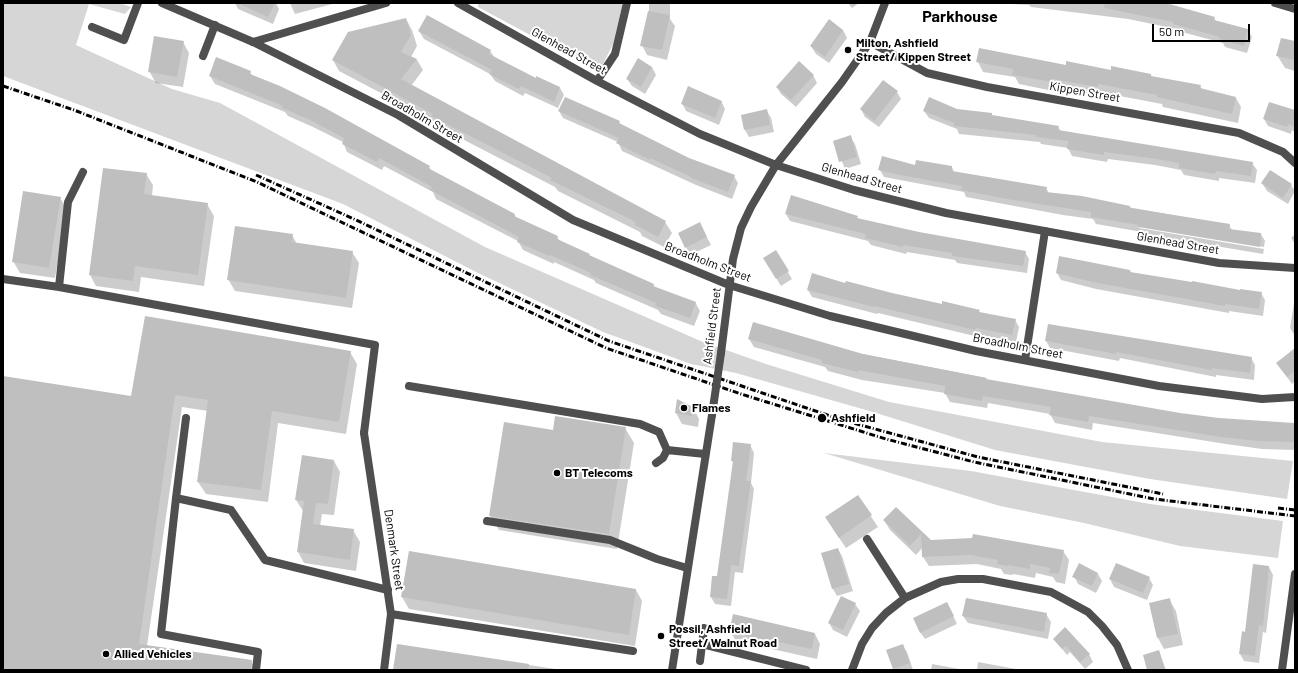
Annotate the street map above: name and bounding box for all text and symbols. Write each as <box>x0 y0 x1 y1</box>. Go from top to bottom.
district label: Parkhouse <box>922 7 998 27</box>
scale bar <box>1154 16 1252 42</box>
street label: Glenhead Street <box>529 24 609 78</box>
text: 50 m <box>1159 24 1184 38</box>
place label: Milton, Ashfield Street/ Kippen Street <box>856 36 971 64</box>
marker: Milton, Ashfield Street/ Kippen Street <box>843 45 853 55</box>
street label: Kippen Street <box>1049 79 1121 105</box>
street label: Broadholm Street <box>379 88 465 146</box>
street label: Glenhead Street <box>820 160 904 196</box>
street label: Glenhead Street <box>1136 229 1220 257</box>
street label: Broadholm Street <box>663 239 753 285</box>
street label: Ashfield Street <box>700 287 724 365</box>
street label: Broadholm Street <box>972 330 1064 362</box>
place label: Flames <box>692 401 730 415</box>
marker: Flames <box>679 403 689 413</box>
place label: Ashfield <box>831 411 876 425</box>
marker: Ashfield <box>816 412 828 424</box>
place label: BT Telecoms <box>565 466 633 480</box>
marker: BT Telecoms <box>552 468 562 478</box>
street label: Denmark Street <box>381 508 407 592</box>
place label: Possil, Ashfield Street/ Walnut Road <box>669 622 777 650</box>
marker: Possil, Ashfield Street/ Walnut Road <box>656 631 666 641</box>
place label: Allied Vehicles <box>114 647 191 661</box>
marker: Allied Vehicles <box>101 649 111 659</box>

